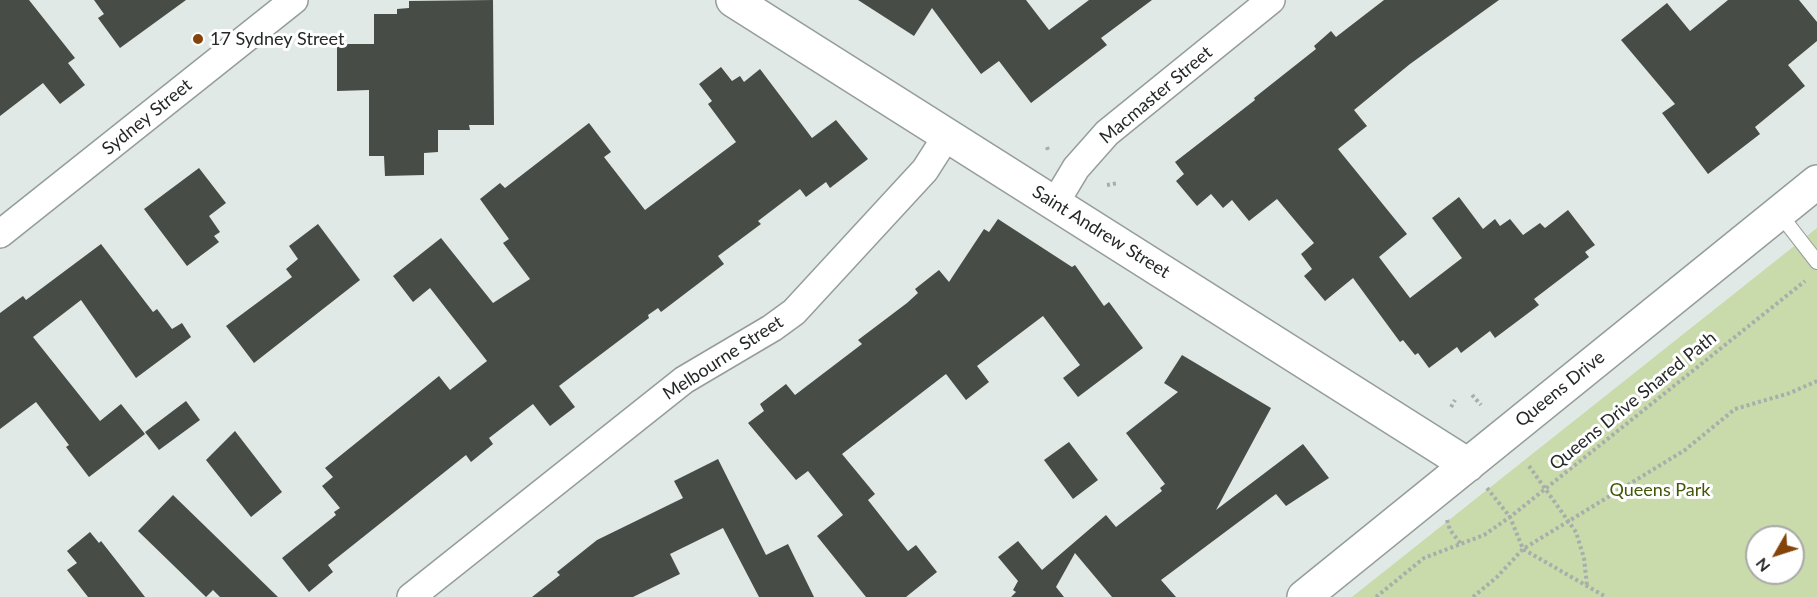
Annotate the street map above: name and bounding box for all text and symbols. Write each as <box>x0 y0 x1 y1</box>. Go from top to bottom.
place label: 17 Sydney Street <box>210 28 344 50</box>
marker: 17 Sydney Street <box>191 32 205 46</box>
street label: Macmaster Street <box>1095 42 1217 148</box>
street label: Sydney Street <box>98 74 196 160</box>
street label: Saint Andrew Street <box>1028 181 1174 283</box>
street label: Melbourne Street <box>659 311 787 405</box>
street label: Queens Drive Shared Path <box>1545 327 1721 475</box>
street label: Queens Drive <box>1511 346 1609 432</box>
park label: Queens Park <box>1610 479 1710 501</box>
north arrow <box>1745 525 1805 585</box>
text: N <box>1751 555 1773 576</box>

